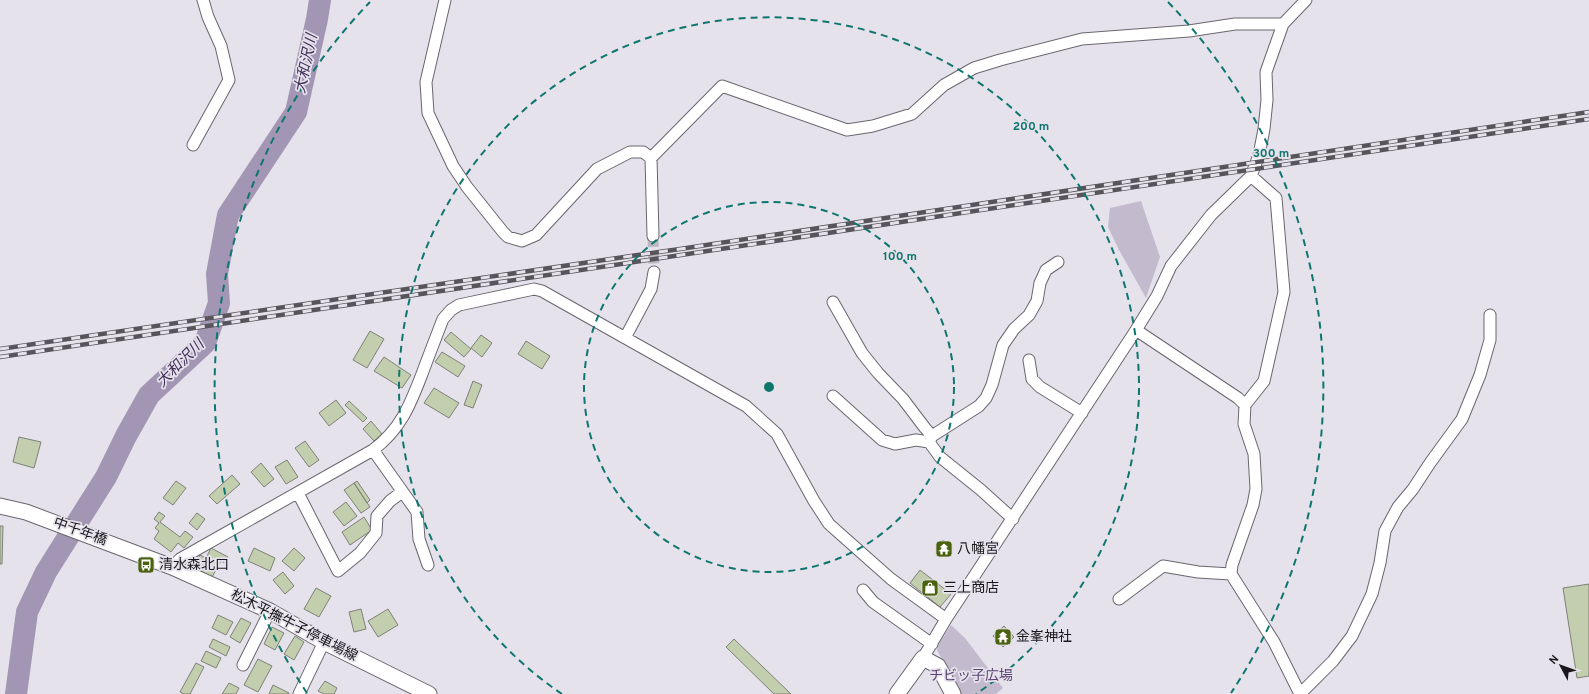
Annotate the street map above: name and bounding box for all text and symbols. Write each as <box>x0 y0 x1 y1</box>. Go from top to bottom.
water label: 大和沢川 <box>291 31 323 95</box>
text: 200 m <box>1013 119 1049 135</box>
text: 300 m <box>1253 146 1289 162</box>
text: 100 m <box>883 249 917 265</box>
water label: 大和沢川 <box>153 335 210 392</box>
centre of rings <box>762 380 776 394</box>
street label: 中千年橋 <box>51 514 109 550</box>
temple icon: 八幡宮 <box>934 539 954 559</box>
place label: 八幡宮 <box>957 541 999 558</box>
bus stop icon: 清水森北口 <box>136 555 156 575</box>
place label: 清水森北口 <box>159 556 229 574</box>
shop icon: 三上商店 <box>920 578 940 598</box>
place label: 三上商店 <box>943 580 999 597</box>
street label: 松木平撫牛子停車場線 <box>228 587 360 665</box>
temple icon: 金峯神社 <box>993 627 1013 647</box>
place label: 金峯神社 <box>1016 629 1072 646</box>
north arrow <box>1541 646 1581 686</box>
text: N <box>1546 653 1562 668</box>
park label: チビッ子広場 <box>929 668 1013 685</box>

